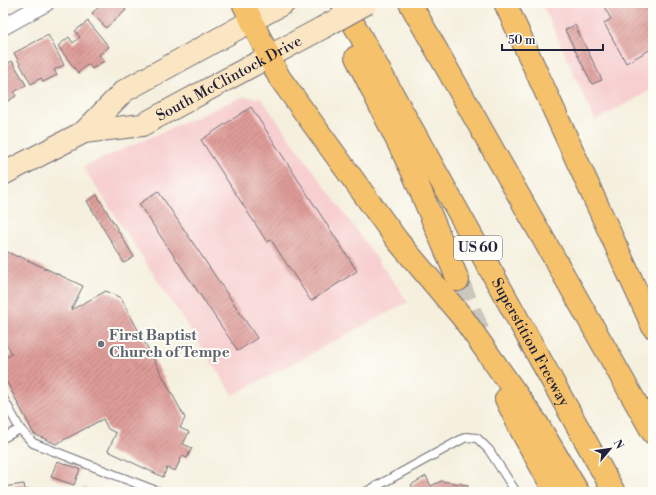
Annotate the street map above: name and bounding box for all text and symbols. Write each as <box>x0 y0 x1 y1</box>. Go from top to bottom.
scale bar <box>502 26 603 52</box>
street label: South McClintock Drive <box>153 31 305 125</box>
text: 50 m <box>508 33 536 48</box>
road number: US 60 <box>454 236 502 260</box>
street label: Superstition Freeway <box>487 275 574 410</box>
place label: First Baptist Church of Tempe <box>109 326 230 362</box>
marker: First Baptist Church of Tempe <box>96 339 106 349</box>
north arrow <box>590 429 630 469</box>
text: N <box>610 437 626 452</box>

